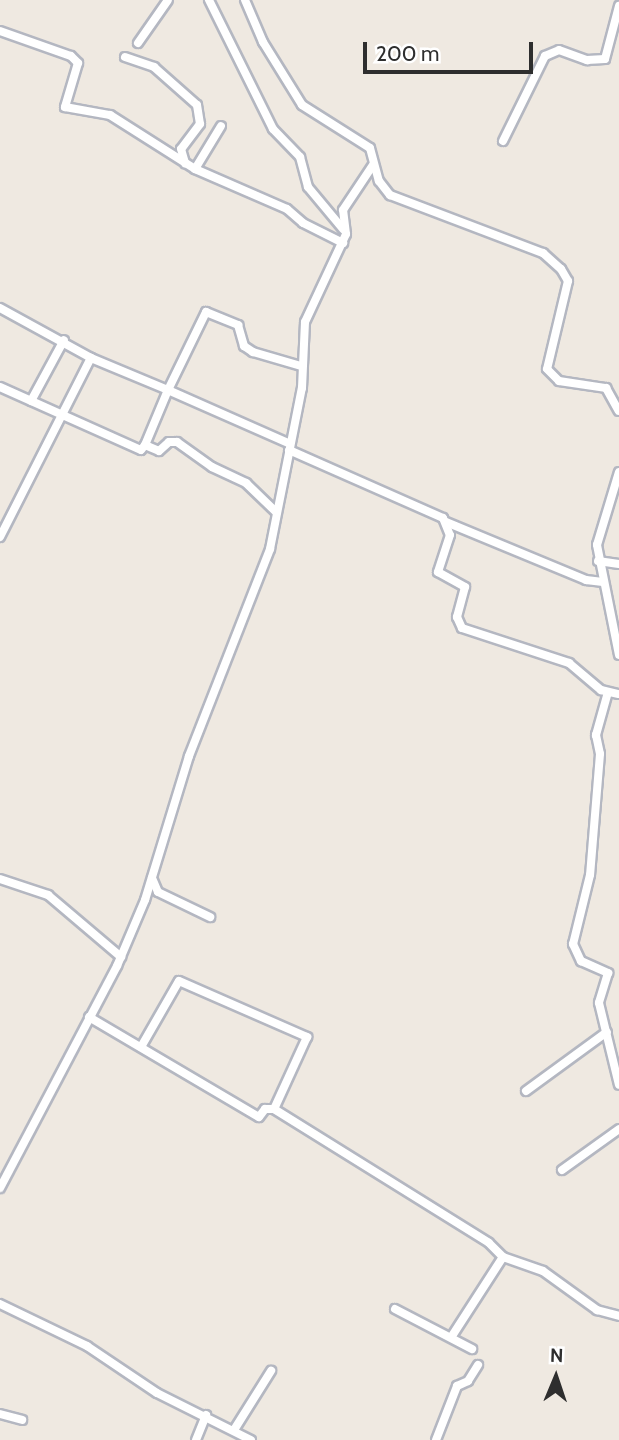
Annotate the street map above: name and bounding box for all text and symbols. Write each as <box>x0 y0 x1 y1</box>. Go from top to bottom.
scale bar <box>367 28 537 72</box>
text: 200 m <box>376 41 439 66</box>
north arrow <box>521 1342 591 1412</box>
text: N <box>550 1344 564 1367</box>

